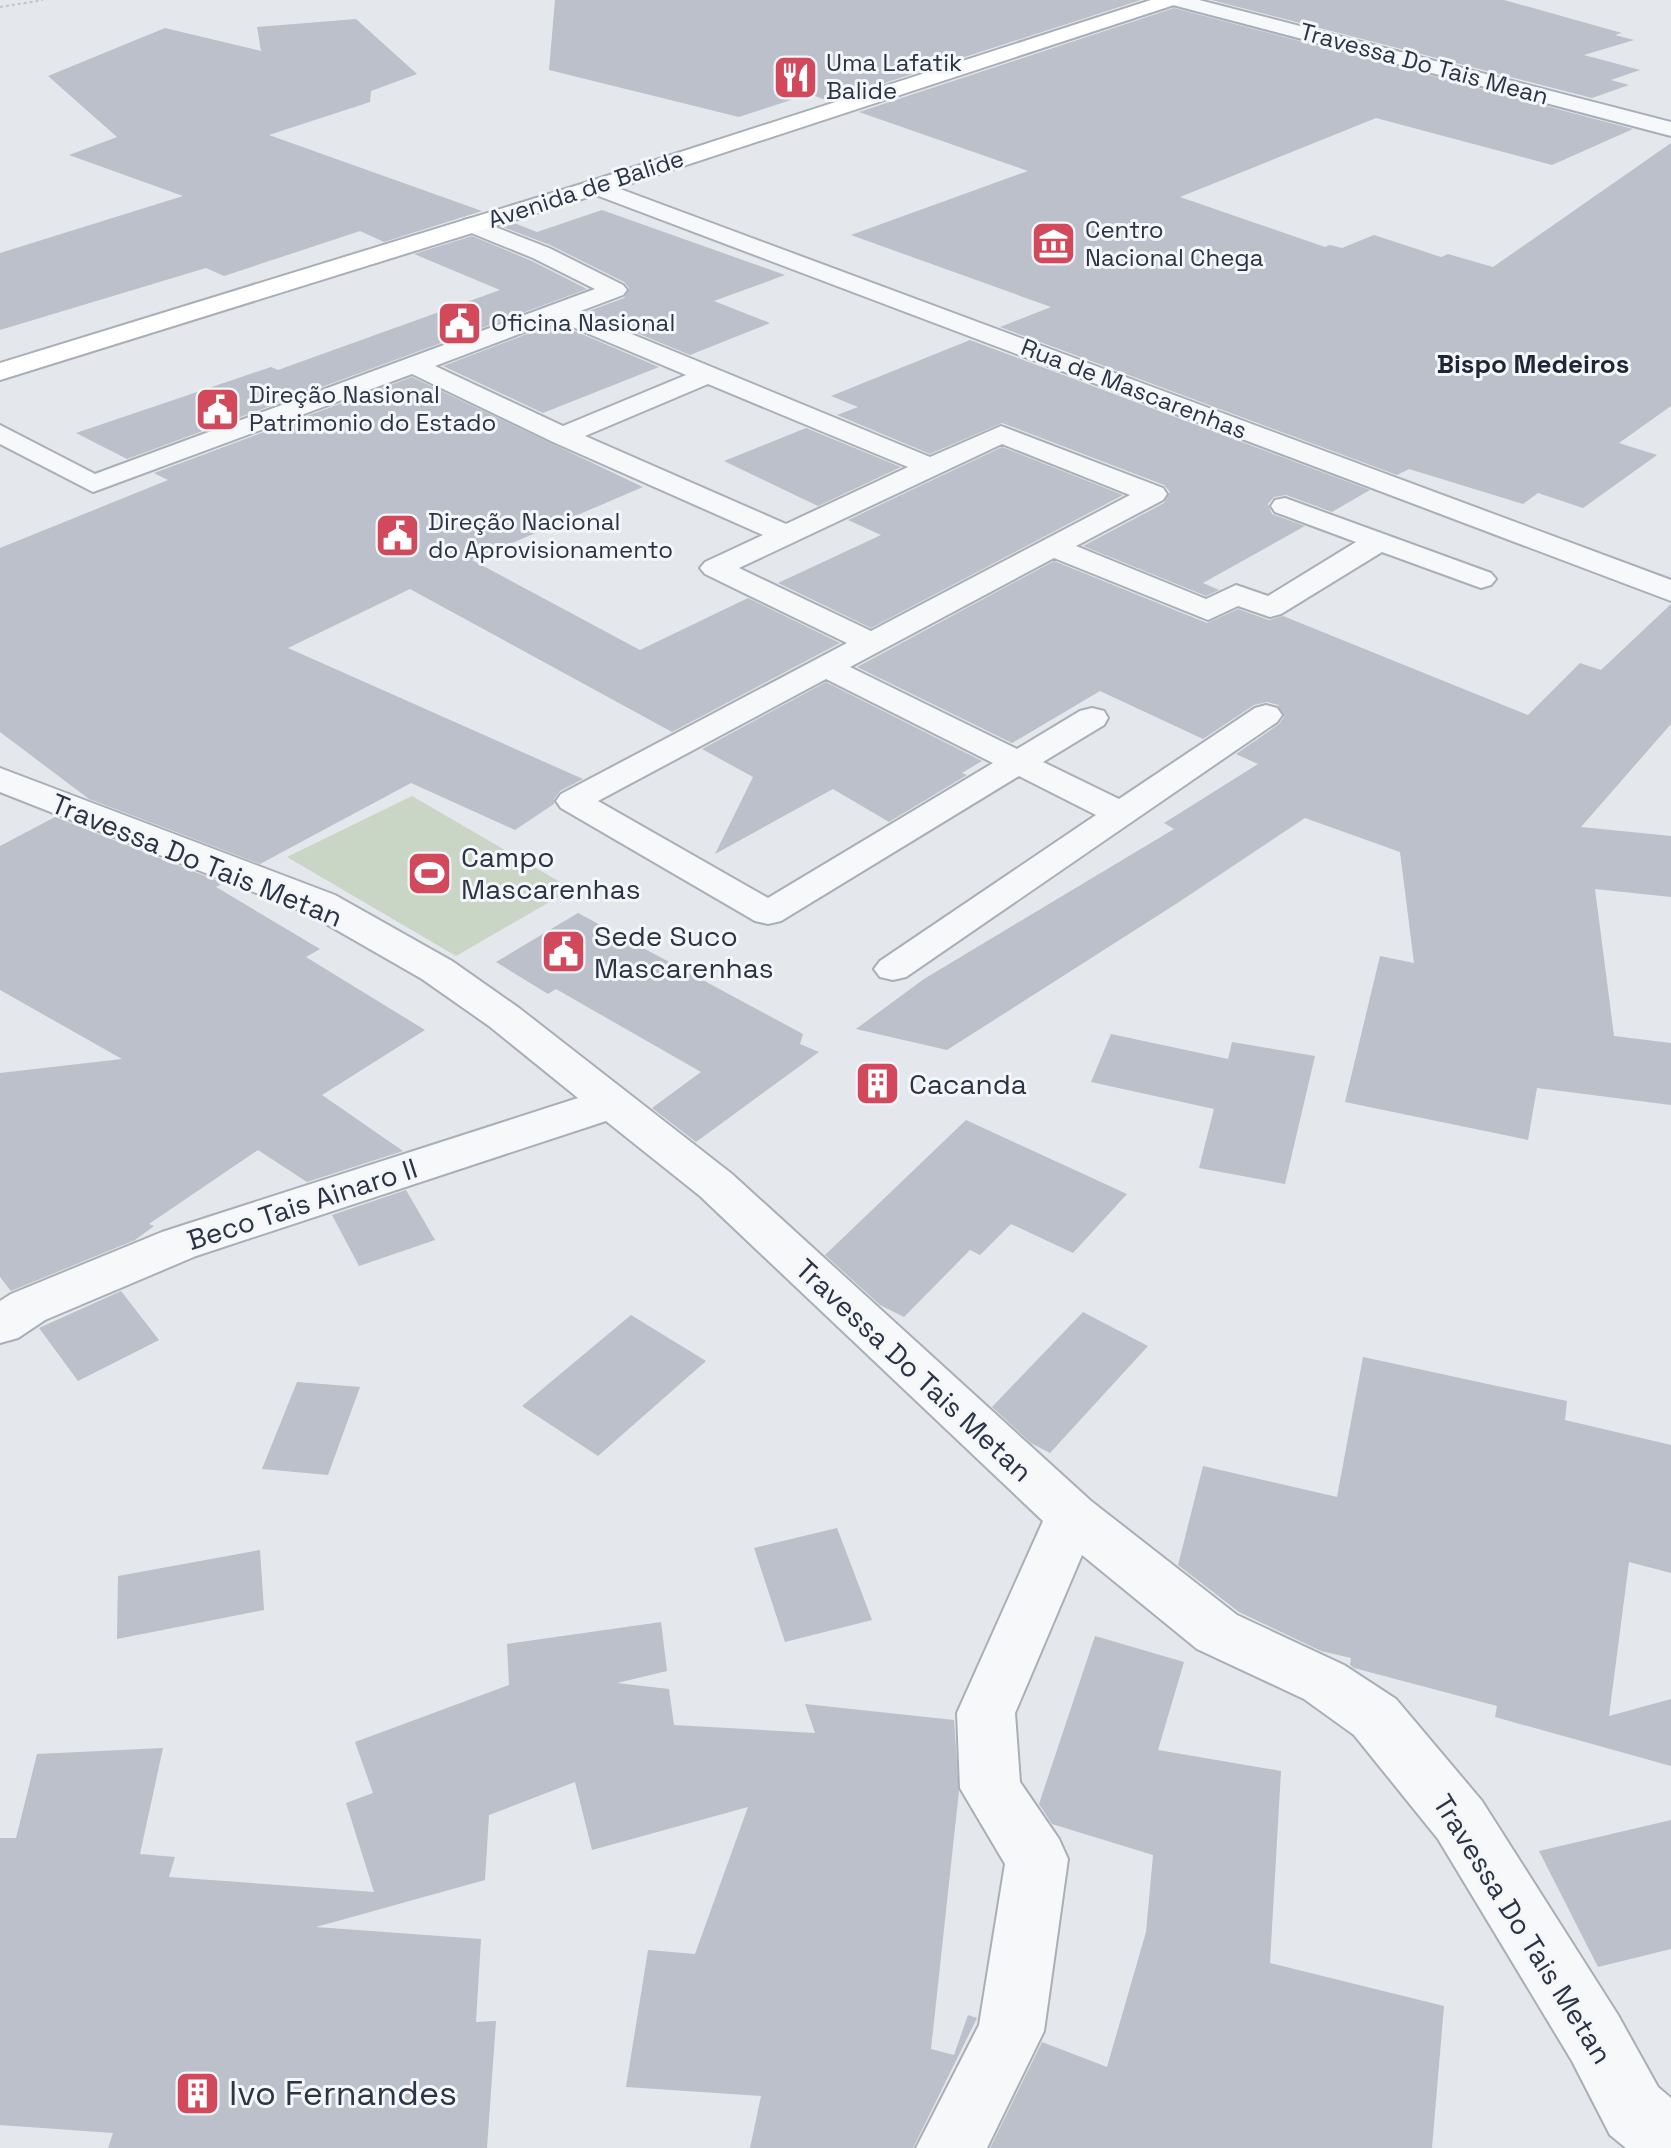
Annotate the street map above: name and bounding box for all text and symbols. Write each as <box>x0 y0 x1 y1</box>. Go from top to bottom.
street label: Travessa Do Tais Mean <box>1296 15 1552 112</box>
place label: Uma Lafatik Balide <box>826 47 962 106</box>
restaurant icon: Uma Lafatik Balide <box>771 53 819 101</box>
street label: Avenida de Balide <box>484 142 688 235</box>
place label: Centro Nacional Chega <box>1085 214 1264 273</box>
museum icon: Centro Nacional Chega <box>1030 220 1078 268</box>
public building icon: Oficina Nasional <box>436 299 484 347</box>
place label: Oficina Nasional <box>491 307 675 338</box>
street label: Rua de Mascarenhas <box>1017 331 1252 446</box>
district label: Bispo Medeiros <box>1437 347 1629 381</box>
place label: Direção Nasional Patrimonio do Estado <box>249 379 496 438</box>
public building icon: Direção Nasional Patrimonio do Estado <box>194 385 242 433</box>
place label: Direção Nacional do Aprovisionamento <box>428 506 673 565</box>
public building icon: Direção Nacional do Aprovisionamento <box>373 512 421 560</box>
street label: Travessa Do Tais Metan <box>46 785 348 935</box>
place label: Campo Mascarenhas <box>461 839 641 907</box>
sports icon: Campo Mascarenhas <box>406 849 454 897</box>
place label: Sede Suco Mascarenhas <box>594 918 774 986</box>
public building icon: Sede Suco Mascarenhas <box>539 928 587 976</box>
building icon: Cacanda <box>854 1060 902 1108</box>
place label: Cacanda <box>909 1066 1027 1102</box>
street label: Beco Tais Ainaro II <box>182 1150 422 1258</box>
street label: Travessa Do Tais Metan <box>788 1251 1040 1489</box>
street label: Travessa Do Tais Metan <box>1425 1788 1621 2070</box>
building icon: Ivo Fernandes <box>174 2069 222 2117</box>
place label: Ivo Fernandes <box>229 2072 457 2115</box>

